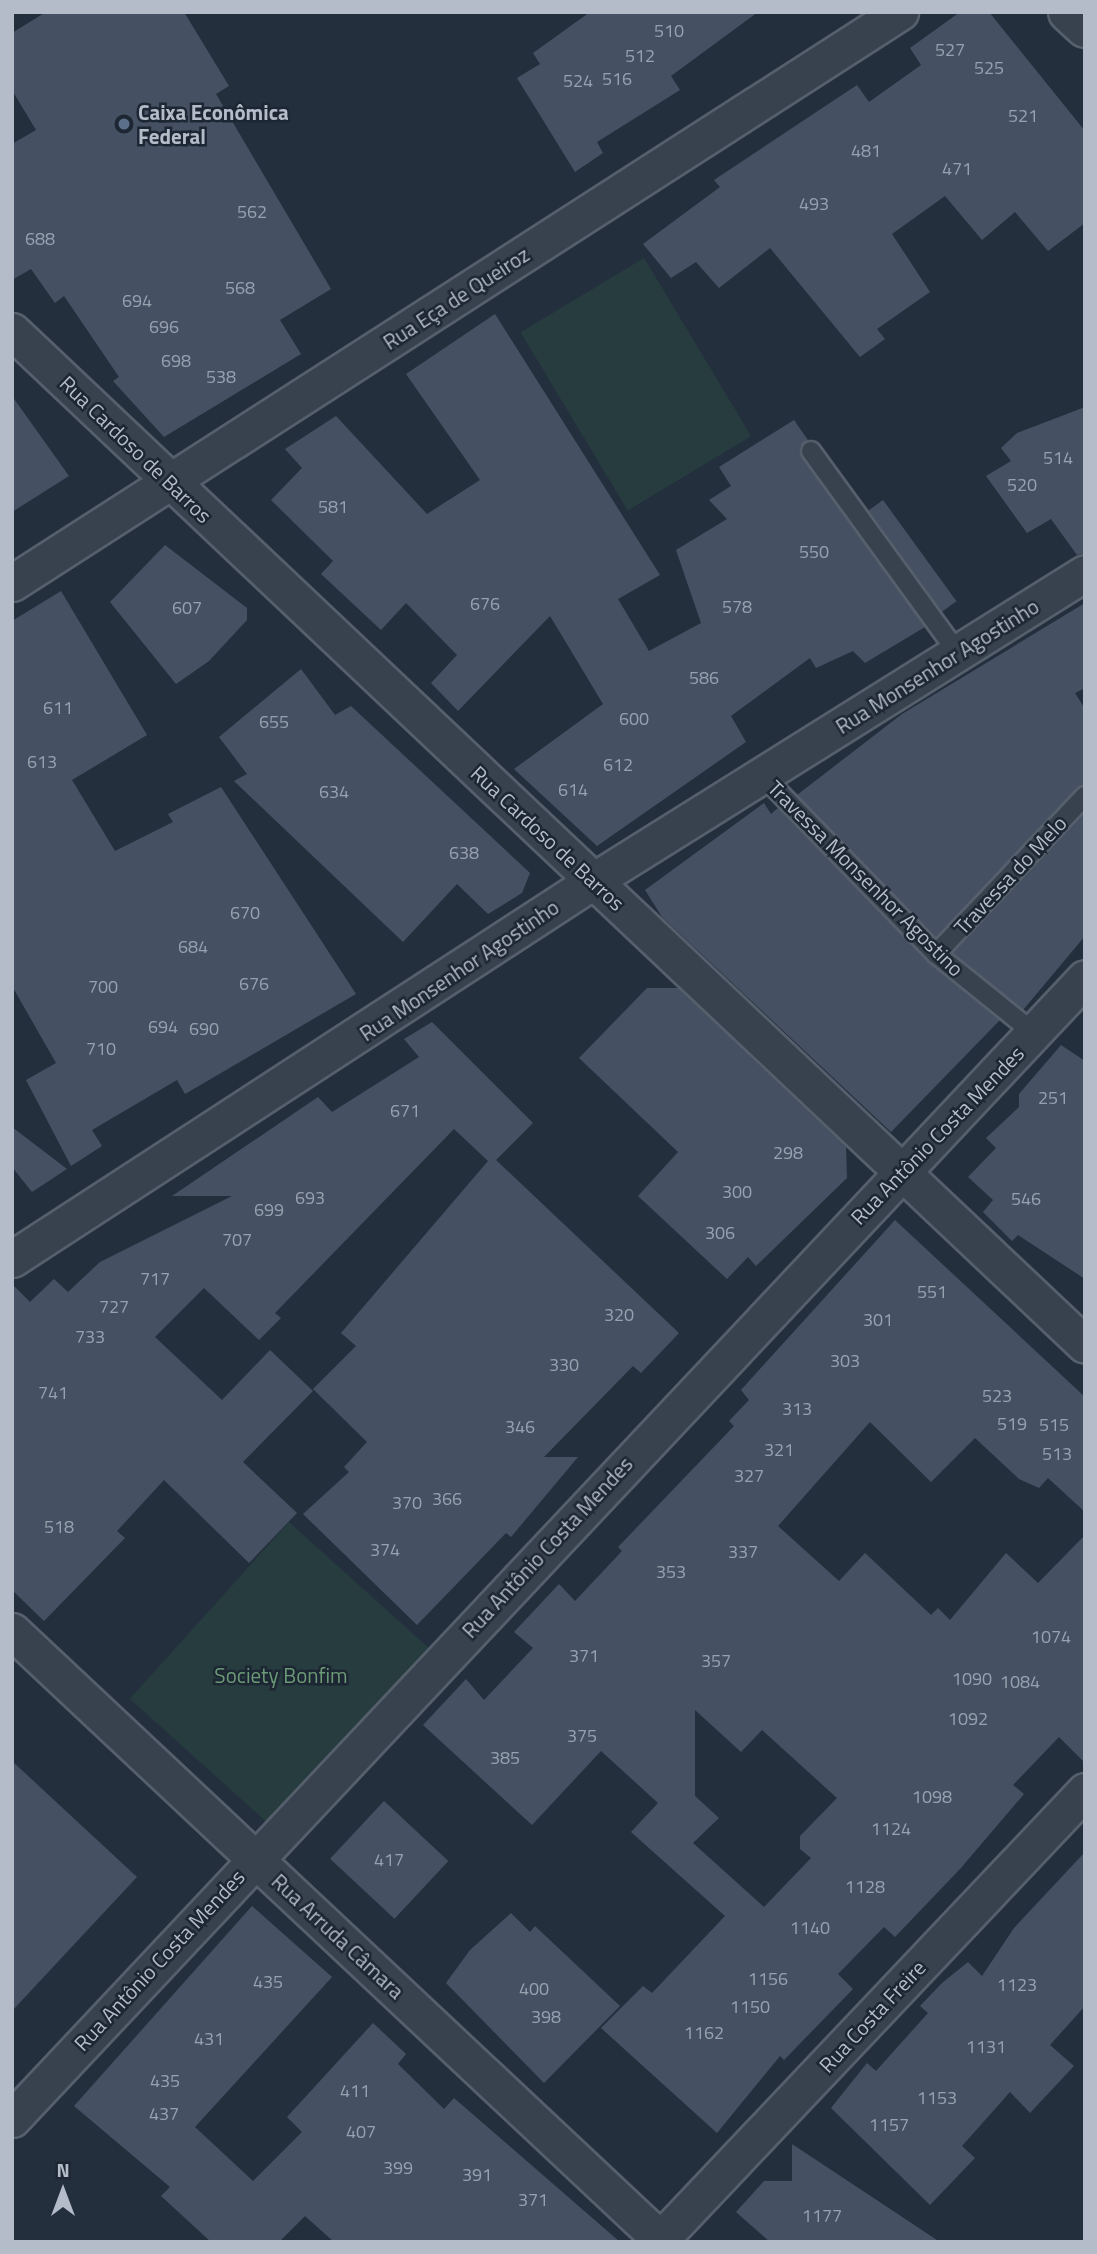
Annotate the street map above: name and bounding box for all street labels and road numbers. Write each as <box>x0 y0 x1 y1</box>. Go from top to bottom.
street label: Rua Eça de Queiroz <box>378 241 534 355</box>
street label: Rua Cardoso de Barros <box>55 370 217 528</box>
street label: Rua Monsenhor Agostinho <box>831 593 1043 739</box>
street label: Rua Cardoso de Barros <box>466 760 630 916</box>
street label: Travessa Monsenhor Agostino <box>763 775 969 981</box>
street label: Travessa do Melo <box>949 810 1071 940</box>
street label: Rua Monsenhor Agostinho <box>355 894 563 1046</box>
street label: Rua Antônio Costa Mendes <box>845 1040 1029 1230</box>
street label: Rua Antônio Costa Mendes <box>456 1451 638 1643</box>
street label: Rua Antônio Costa Mendes <box>68 1864 250 2056</box>
street label: Rua Arruda Câmara <box>267 1868 409 2004</box>
street label: Rua Costa Freire <box>814 1955 930 2077</box>

